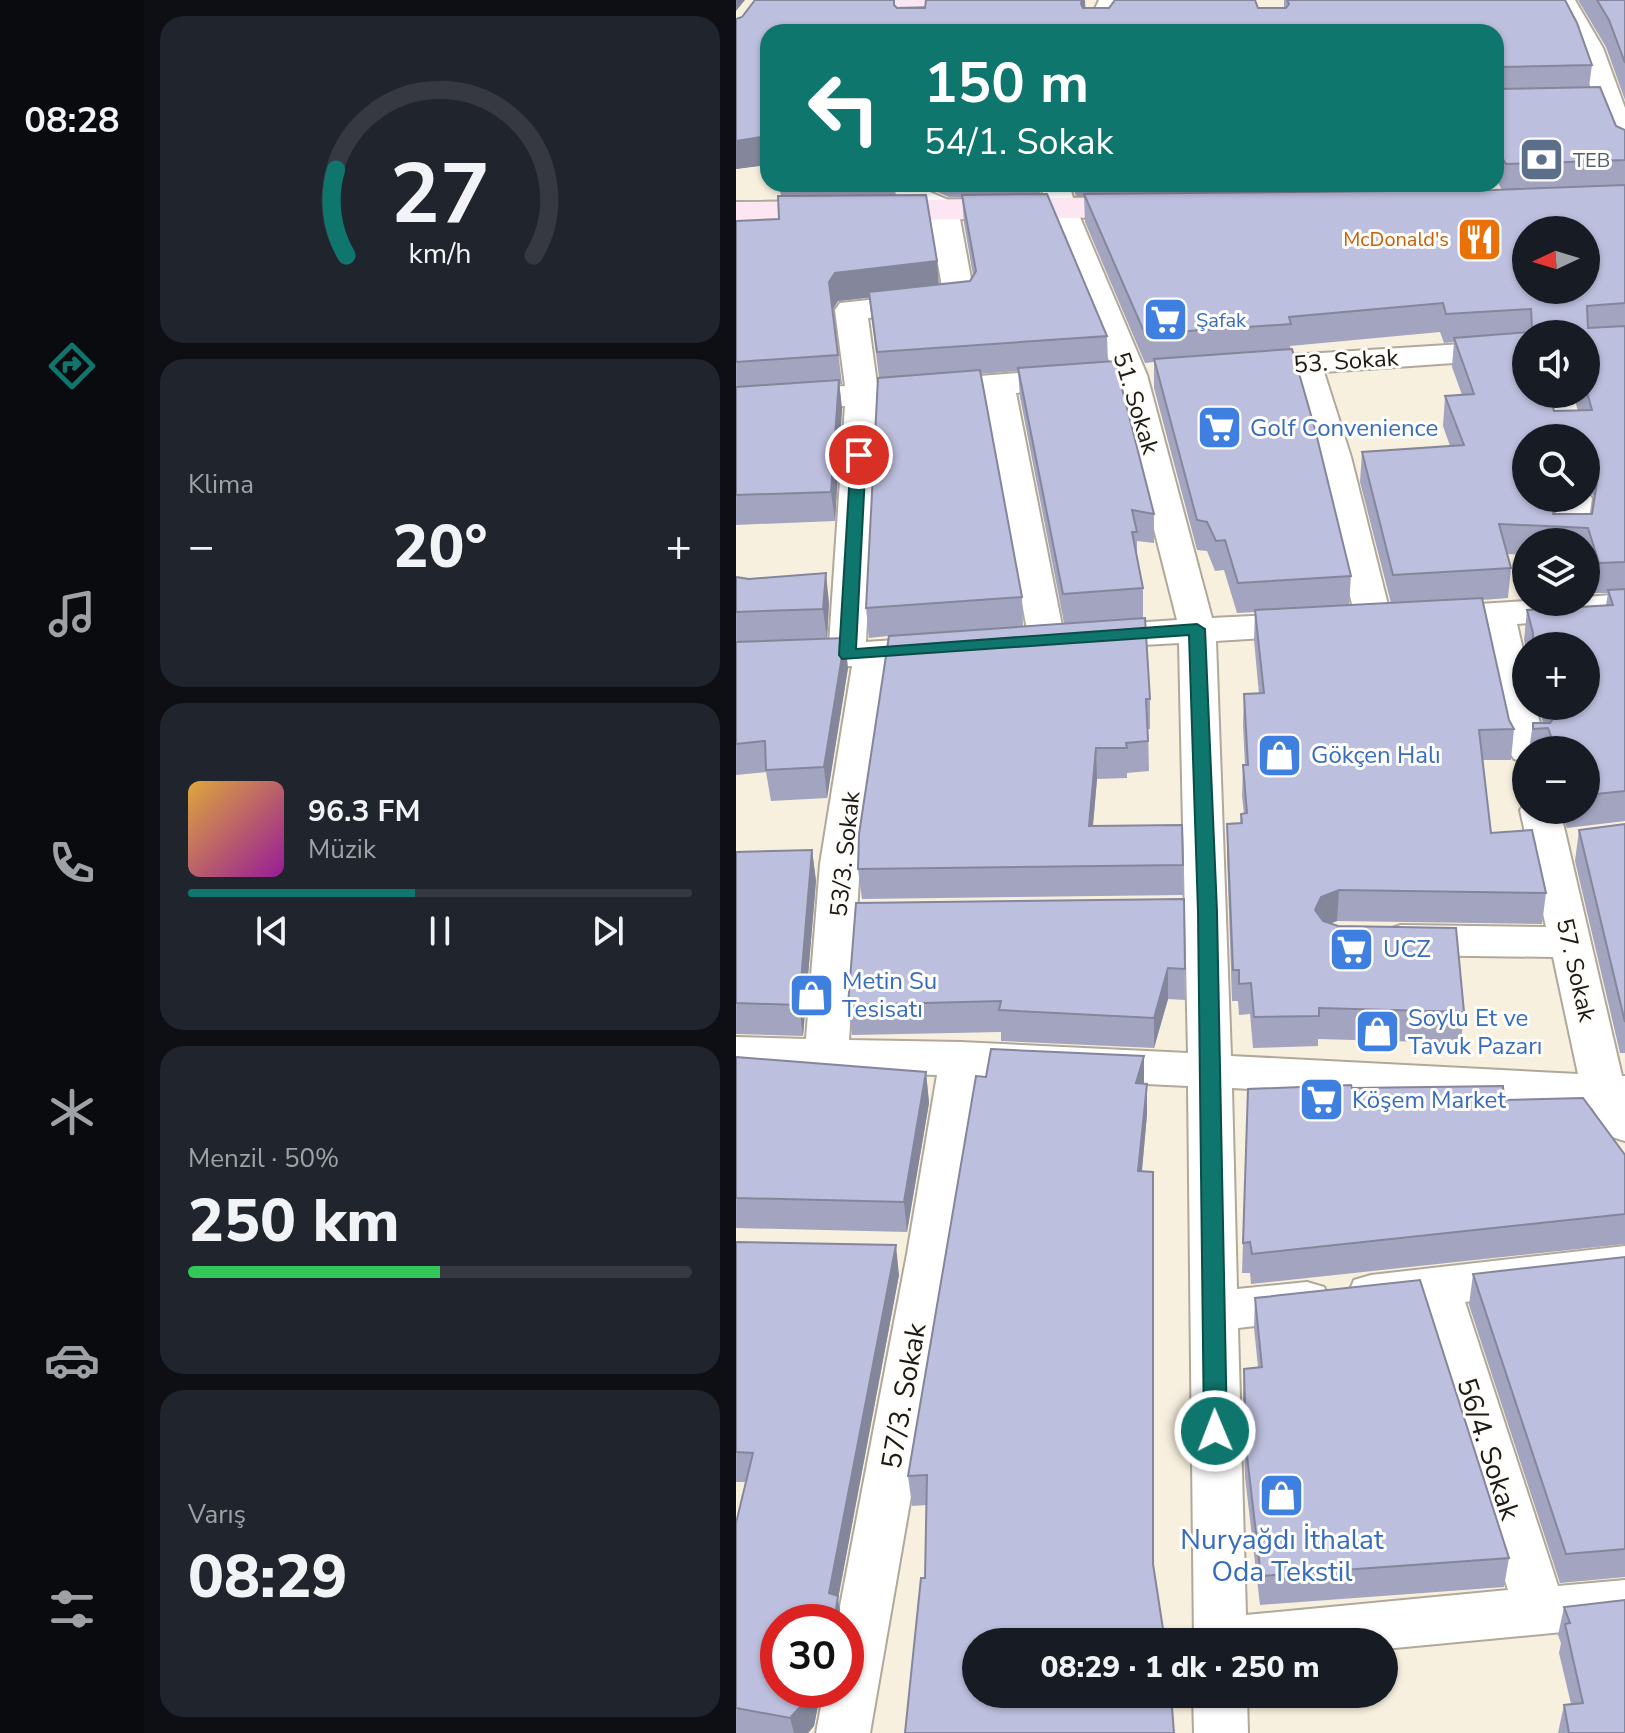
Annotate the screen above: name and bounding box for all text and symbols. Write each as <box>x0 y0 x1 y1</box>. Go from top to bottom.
text: 150 m <box>924 45 1089 122</box>
icon: left <box>792 56 896 160</box>
text: 08:28 <box>24 96 120 145</box>
text: 54/1. Sokak <box>924 118 1114 167</box>
bank icon: TEB <box>1518 136 1566 184</box>
text: 27 <box>390 137 490 250</box>
place label: TEB <box>1573 147 1610 174</box>
restaurant icon: McDonald's <box>1456 215 1504 263</box>
north arrow <box>1512 216 1600 304</box>
map controls <box>1512 216 1600 824</box>
place label: McDonald's <box>1343 226 1449 253</box>
text: km/h <box>409 234 471 273</box>
supermarket icon: Şafak <box>1141 296 1189 344</box>
place label: Şafak <box>1196 307 1247 334</box>
button: sound <box>1512 320 1600 408</box>
icon: directions <box>44 338 100 394</box>
street label: 53. Sokak <box>1292 341 1401 381</box>
street label: 51. Sokak <box>1105 348 1167 459</box>
supermarket icon: Golf Convenience <box>1195 404 1243 452</box>
place label: Golf Convenience <box>1250 412 1438 444</box>
pin <box>825 421 893 489</box>
button: search <box>1512 424 1600 512</box>
icon: arrive <box>837 433 881 477</box>
text: Klima <box>188 467 254 502</box>
text: 20° <box>392 506 488 588</box>
text: − <box>188 517 214 577</box>
text: + <box>666 517 692 577</box>
button: layers <box>1512 528 1600 616</box>
icon: music <box>44 586 100 642</box>
button: + <box>1512 632 1600 720</box>
shop icon: Gökçen Halı <box>1256 731 1304 779</box>
button: − <box>1512 736 1600 824</box>
place label: Gökçen Halı <box>1311 739 1441 771</box>
street label: 53/3. Sokak <box>822 789 868 918</box>
text: 96.3 FM <box>308 791 420 832</box>
text: Müzik <box>308 832 376 867</box>
icon: phone <box>44 835 100 891</box>
icon: previous <box>250 909 294 953</box>
icon: pause <box>418 909 462 953</box>
icon: next <box>586 909 630 953</box>
street label: 57. Sokak <box>1549 915 1604 1026</box>
supermarket icon: UCZ <box>1328 925 1376 973</box>
place label: UCZ <box>1383 933 1431 965</box>
place label: Metin Su Tesisatı <box>842 965 937 1025</box>
shop icon: Metin Su Tesisatı <box>787 971 835 1019</box>
place label: Soylu Et ve Tavuk Pazarı <box>1408 1002 1542 1062</box>
shop icon: Soylu Et ve Tavuk Pazarı <box>1353 1008 1401 1056</box>
supermarket icon: Köşem Market <box>1297 1076 1345 1124</box>
icon: climate <box>44 1084 100 1140</box>
place label: Köşem Market <box>1352 1084 1506 1116</box>
text: Menzil · 50% <box>188 1141 339 1176</box>
text: 250 km <box>188 1180 400 1262</box>
street label: 57/3. Sokak <box>872 1319 936 1472</box>
icon: car <box>44 1332 100 1388</box>
street label: 56/4. Sokak <box>1447 1373 1529 1526</box>
position arrow <box>1173 1389 1257 1473</box>
shop icon: Nuryağdı İthalat Oda Tekstil <box>1258 1472 1306 1520</box>
text: Varış <box>188 1497 246 1532</box>
place label: Nuryağdı İthalat Oda Tekstil <box>1180 1521 1384 1591</box>
text: 08:29 <box>188 1536 348 1618</box>
icon: filters <box>44 1581 100 1637</box>
speed limit sign: 30 <box>760 1604 864 1708</box>
text: 08:29 · 1 dk · 250 m <box>1040 1647 1320 1688</box>

